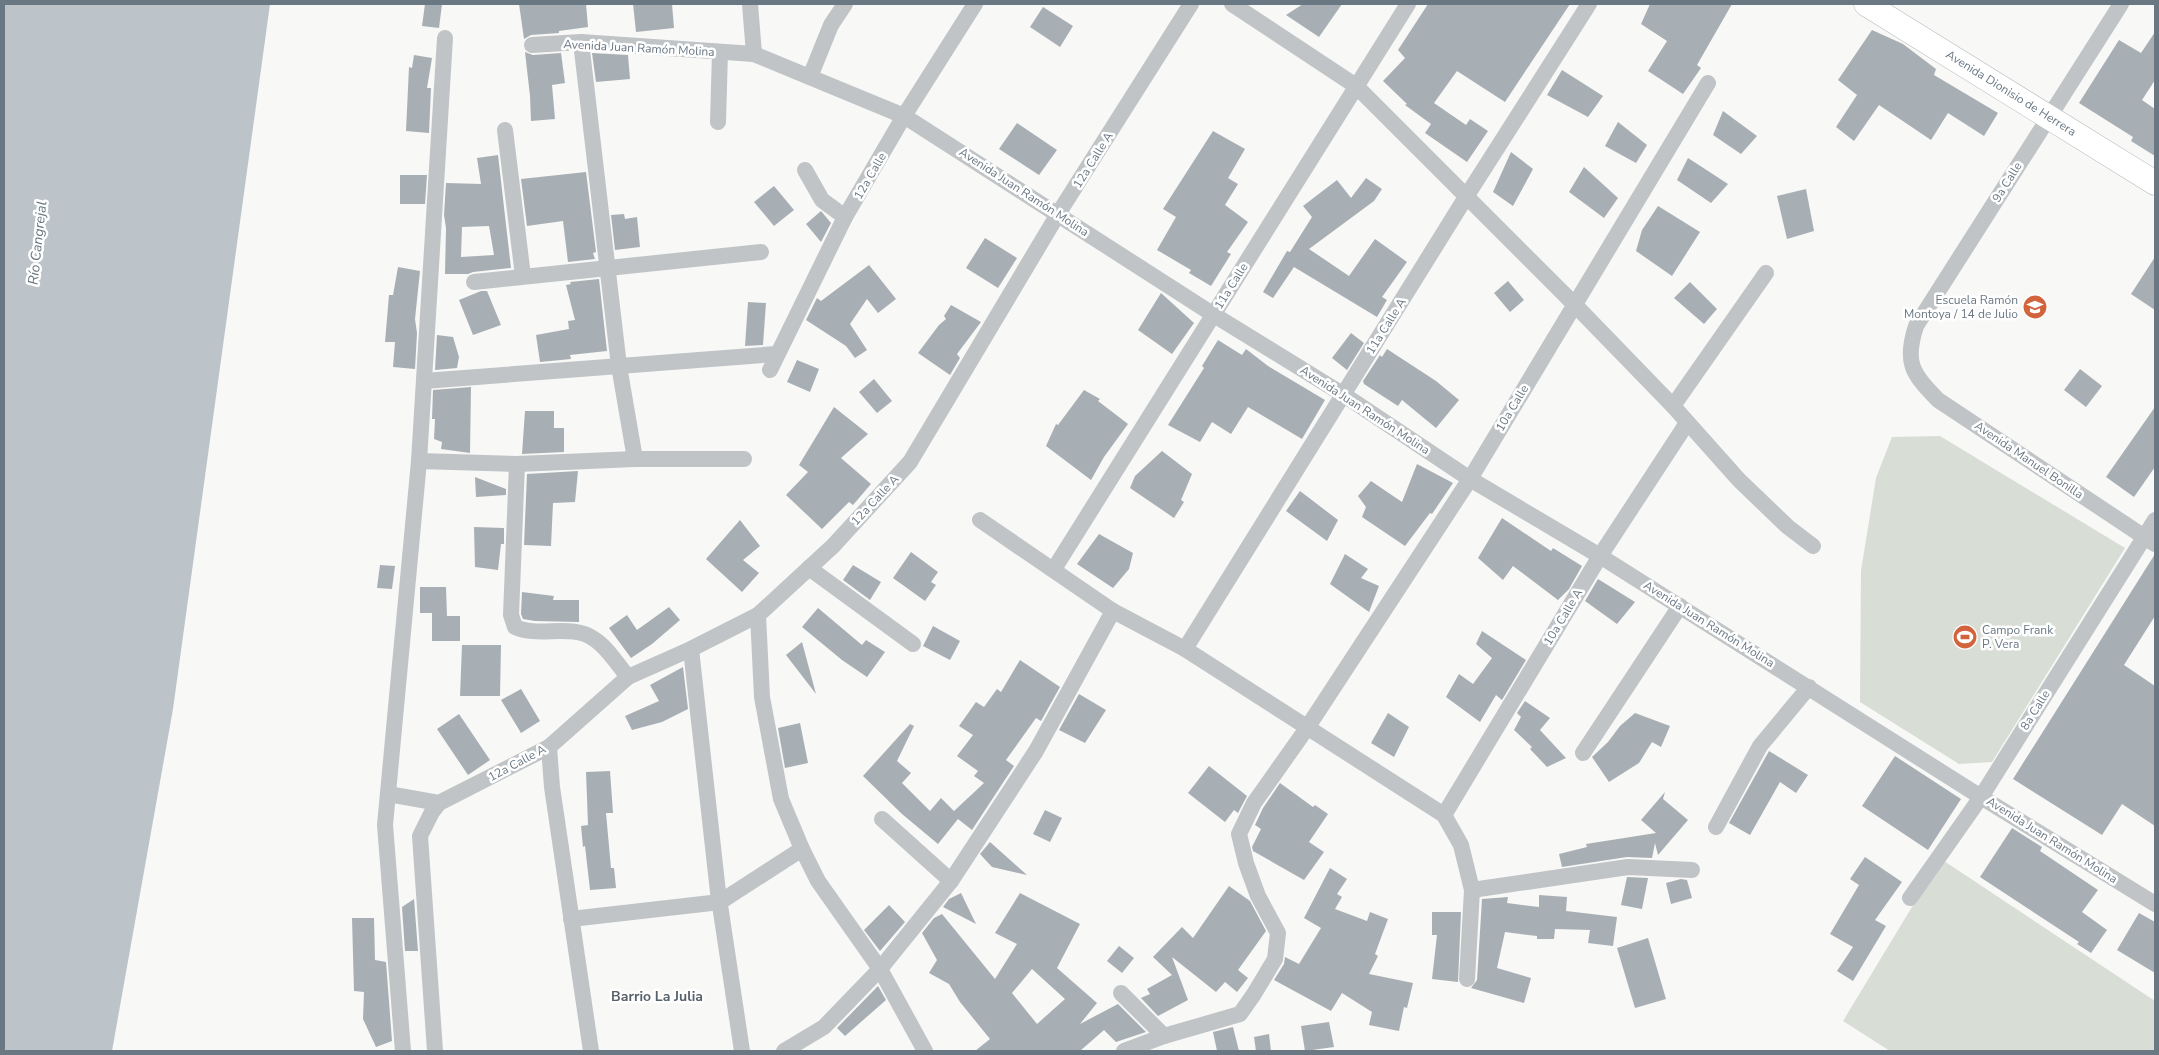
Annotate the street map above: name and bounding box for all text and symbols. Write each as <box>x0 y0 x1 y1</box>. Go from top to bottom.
street label: Avenida Juan Ramón Molina <box>563 36 715 60</box>
street label: Avenida Dionisio de Herrera <box>1943 46 2079 140</box>
street label: 12a Calle A <box>1069 129 1117 191</box>
street label: Avenida Juan Ramón Molina <box>956 144 1092 240</box>
street label: 12a Calle <box>850 150 890 202</box>
street label: 9a Calle <box>1988 159 2026 205</box>
water label: Río Cangrejal <box>24 200 51 286</box>
street label: 11a Calle <box>1211 260 1251 312</box>
place label: Escuela Ramón Montoya / 14 de Julio <box>1904 292 2018 322</box>
school or university icon: Escuela Ramón Montoya / 14 de Julio <box>2022 294 2048 320</box>
street label: 11a Calle A <box>1362 295 1410 357</box>
street label: Avenida Juan Ramón Molina <box>1297 362 1433 458</box>
street label: 10a Calle <box>1492 382 1532 434</box>
street label: Avenida Manuel Bonilla <box>1971 418 2087 502</box>
street label: 12a Calle A <box>848 471 903 529</box>
street label: Avenida Juan Ramón Molina <box>1641 577 1777 671</box>
street label: 10a Calle A <box>1540 586 1586 648</box>
place label: Campo Frank P. Vera <box>1982 622 2054 652</box>
sports icon: Campo Frank P. Vera <box>1952 624 1978 650</box>
street label: 8a Calle <box>2016 687 2054 733</box>
street label: 12a Calle A <box>485 741 549 785</box>
street label: Avenida Juan Ramón Molina <box>1984 793 2120 887</box>
district label: Barrio La Julia <box>611 987 703 1006</box>

